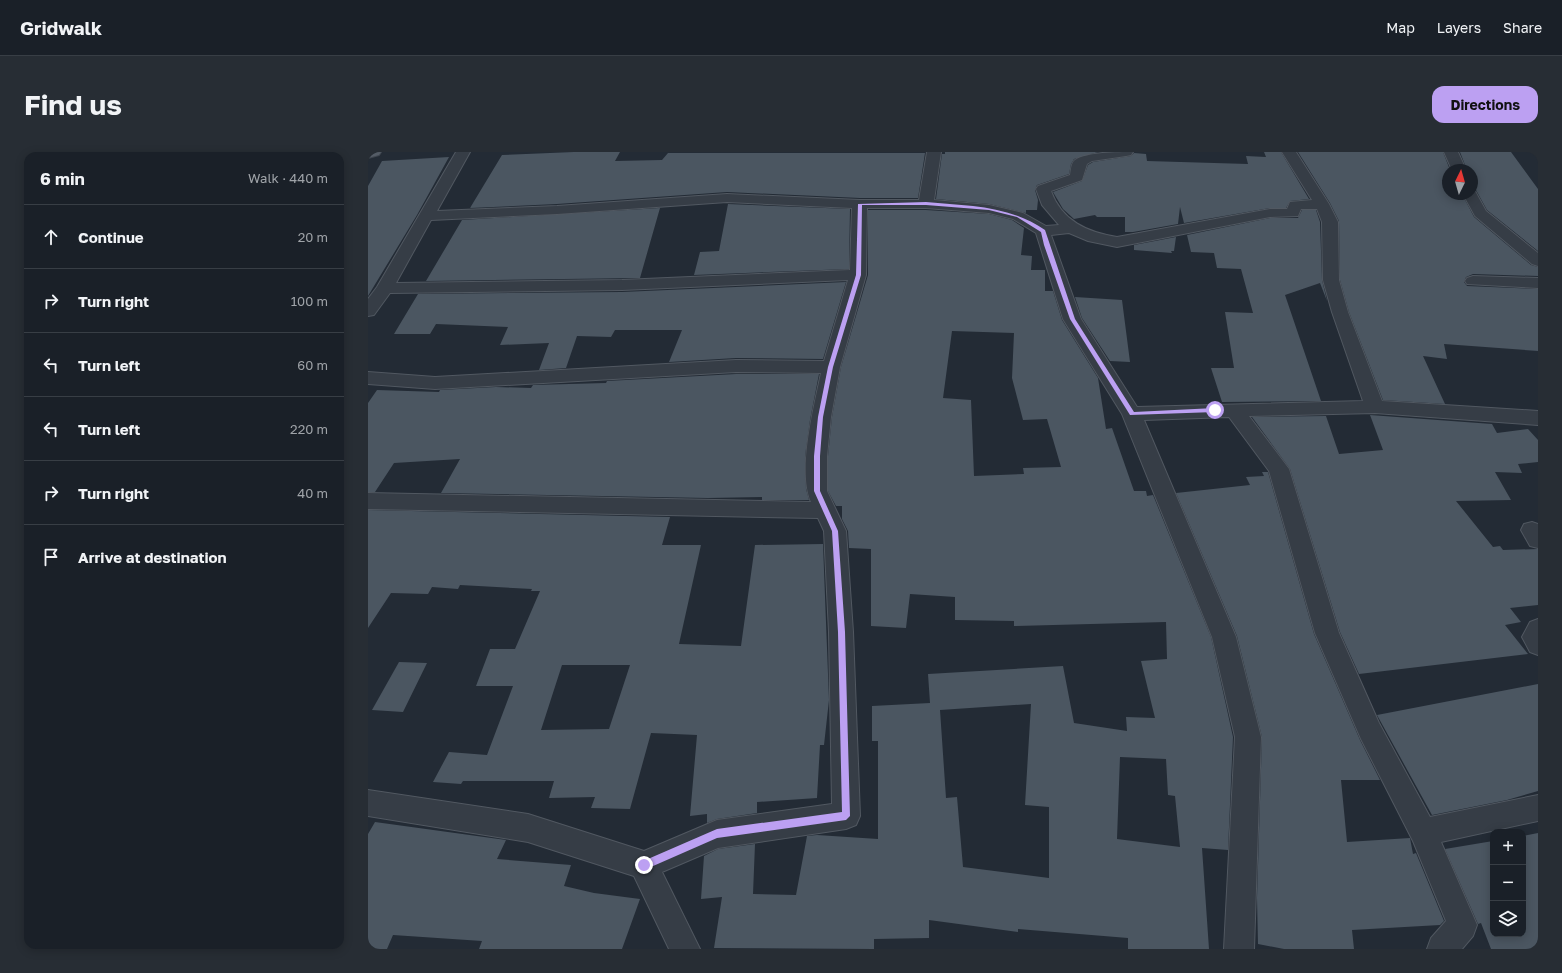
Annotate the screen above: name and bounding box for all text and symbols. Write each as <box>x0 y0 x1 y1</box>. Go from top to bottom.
text: Gridwalk <box>20 16 102 39</box>
text: Map <box>1386 19 1415 36</box>
text: Layers <box>1437 19 1481 36</box>
text: Share <box>1503 19 1542 36</box>
button: Directions <box>1432 86 1538 123</box>
text: Find us <box>24 88 122 121</box>
north arrow <box>1442 164 1478 200</box>
text: 6 min <box>40 168 85 189</box>
text: Walk · 440 m <box>248 170 328 186</box>
icon: ahead <box>40 226 62 248</box>
text: Continue <box>78 228 144 246</box>
text: 20 m <box>298 229 328 245</box>
icon: right <box>40 290 62 312</box>
text: Turn right <box>78 292 149 310</box>
text: 100 m <box>291 293 328 309</box>
icon: left <box>40 354 62 376</box>
text: Turn left <box>78 356 140 374</box>
text: 60 m <box>297 357 328 373</box>
route start <box>1206 401 1224 419</box>
icon: left <box>40 418 62 440</box>
text: Turn left <box>78 420 140 438</box>
text: 220 m <box>290 421 328 437</box>
icon: right <box>40 482 62 504</box>
text: Turn right <box>78 484 149 502</box>
text: 40 m <box>297 485 328 501</box>
icon: arrive <box>40 546 62 568</box>
text: Arrive at destination <box>78 548 227 566</box>
map controls <box>1490 829 1526 937</box>
button: + <box>1490 829 1526 865</box>
route end <box>635 856 653 874</box>
button: − <box>1490 865 1526 901</box>
button: layers <box>1490 901 1526 937</box>

